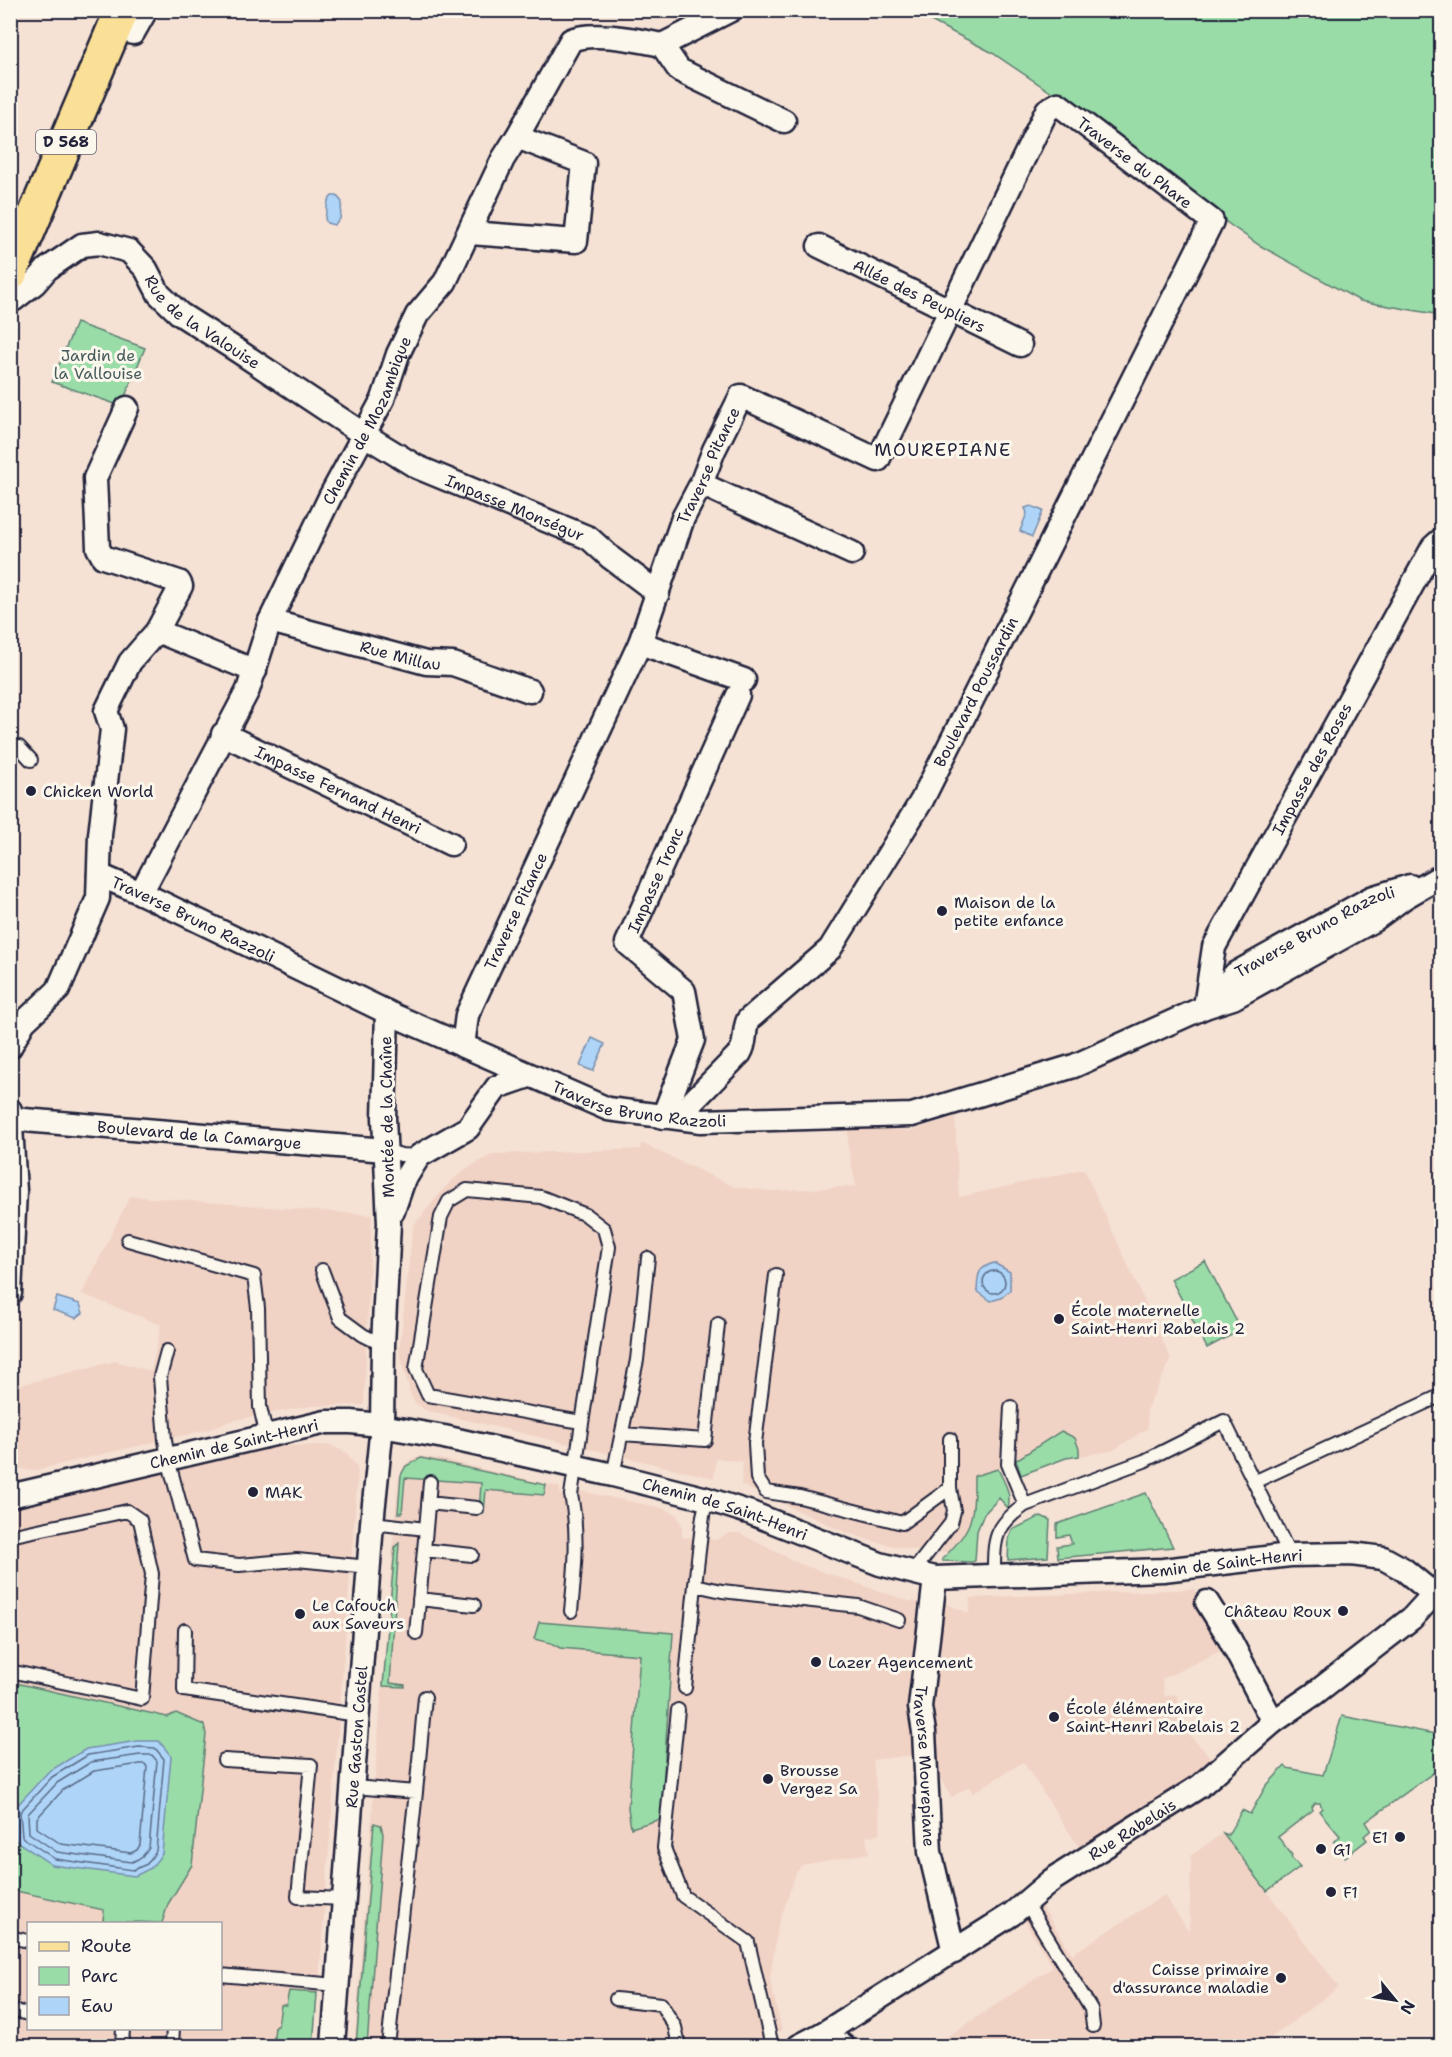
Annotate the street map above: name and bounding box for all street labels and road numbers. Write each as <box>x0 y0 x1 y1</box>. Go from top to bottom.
street label: Traverse du Phare <box>1073 112 1197 213</box>
road number: D 568 <box>36 130 96 154</box>
street label: Allée des Peupliers <box>850 254 989 337</box>
street label: Rue de la Valouise <box>140 271 264 373</box>
street label: Chemin de Mozambique <box>318 332 416 508</box>
street label: Traverse Pitance <box>671 403 744 526</box>
street label: Impasse Monségur <box>442 469 588 545</box>
street label: Boulevard Poussardin <box>929 613 1023 771</box>
street label: Rue Millau <box>358 635 441 674</box>
street label: Impasse des Roses <box>1267 699 1356 838</box>
street label: Impasse Fernand Henri <box>252 741 425 839</box>
street label: Impasse Tronc <box>622 824 688 936</box>
street label: Traverse Pitance <box>479 849 552 973</box>
street label: Traverse Bruno Razzoli <box>108 871 279 967</box>
street label: Traverse Bruno Razzoli <box>1231 881 1397 982</box>
street label: Montée de la Chaîne <box>375 1036 399 1198</box>
street label: Traverse Bruno Razzoli <box>549 1075 727 1132</box>
street label: Boulevard de la Camargue <box>96 1116 302 1154</box>
street label: Chemin de Saint-Henri <box>148 1414 320 1473</box>
street label: Chemin de Saint-Henri <box>640 1472 811 1545</box>
street label: Chemin de Saint-Henri <box>1131 1544 1303 1582</box>
street label: Rue Gaston Castel <box>340 1665 372 1809</box>
street label: Traverse Mourepiane <box>909 1684 940 1847</box>
street label: Rue Rabelais <box>1084 1793 1180 1865</box>

